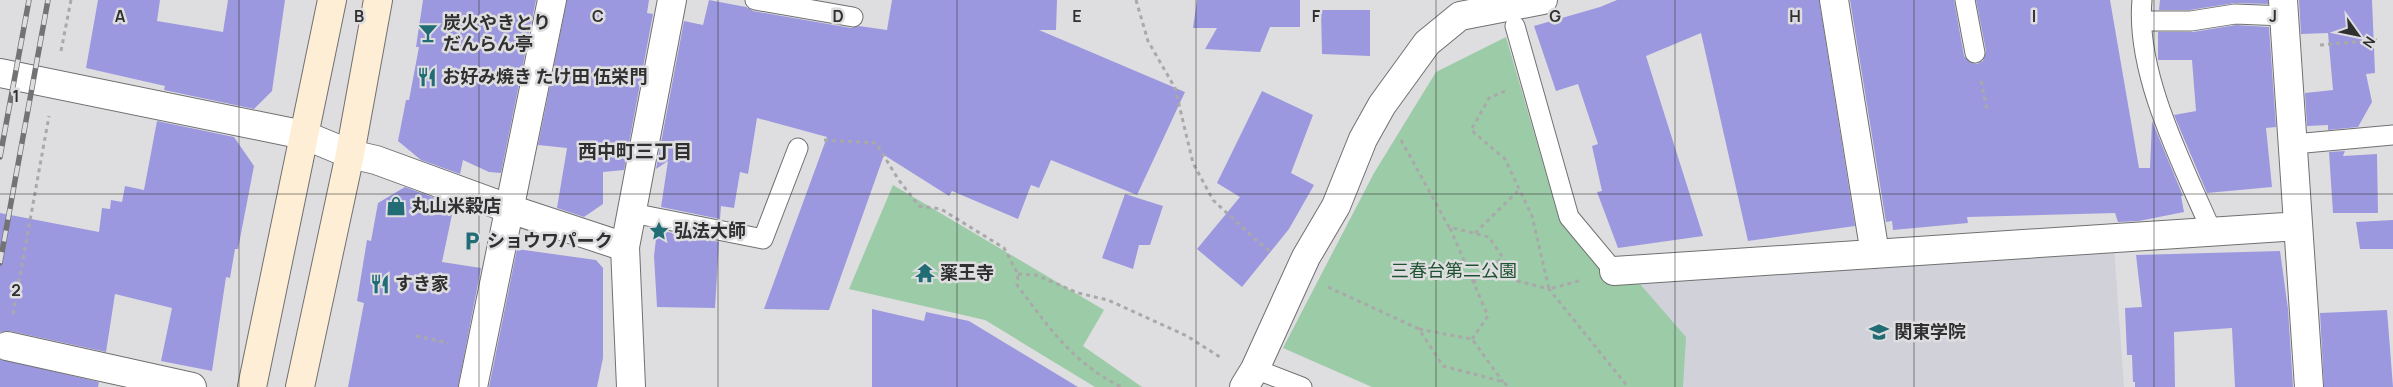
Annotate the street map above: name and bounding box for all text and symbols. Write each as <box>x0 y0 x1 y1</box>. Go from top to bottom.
text: A <box>115 5 126 27</box>
text: B <box>354 5 364 27</box>
text: C <box>592 5 604 27</box>
text: D <box>832 5 844 27</box>
text: E <box>1072 5 1082 27</box>
text: F <box>1312 5 1321 27</box>
text: G <box>1549 5 1561 27</box>
text: H <box>1789 5 1801 27</box>
text: I <box>2032 5 2036 27</box>
text: J <box>2269 5 2277 27</box>
place label: 炭火やきとり だんらん亭 <box>443 10 551 55</box>
north arrow <box>2333 10 2383 60</box>
bar icon: 炭火やきとり だんらん亭 <box>417 22 439 44</box>
text: N <box>2359 33 2380 52</box>
place label: お好み焼き たけ田 伍栄門 <box>442 64 647 88</box>
restaurant icon: お好み焼き たけ田 伍栄門 <box>416 66 438 88</box>
text: 1 <box>12 85 20 107</box>
district label: 西中町三丁目 <box>578 138 692 164</box>
place label: 丸山米穀店 <box>411 193 501 217</box>
shop icon: 丸山米穀店 <box>385 195 407 217</box>
place label: 弘法大師 <box>674 218 746 242</box>
place icon: 弘法大師 <box>648 220 670 242</box>
place label: ショウワパーク <box>487 228 613 252</box>
parking icon: ショウワパーク <box>461 230 483 252</box>
park label: 三春台第二公園 <box>1391 258 1517 282</box>
place label: 薬王寺 <box>940 260 994 284</box>
temple icon: 薬王寺 <box>914 262 936 284</box>
place label: すき家 <box>395 271 449 295</box>
restaurant icon: すき家 <box>369 273 391 295</box>
text: 2 <box>11 279 21 301</box>
place label: 関東学院 <box>1894 319 1966 343</box>
school or university icon: 関東学院 <box>1868 321 1890 343</box>

